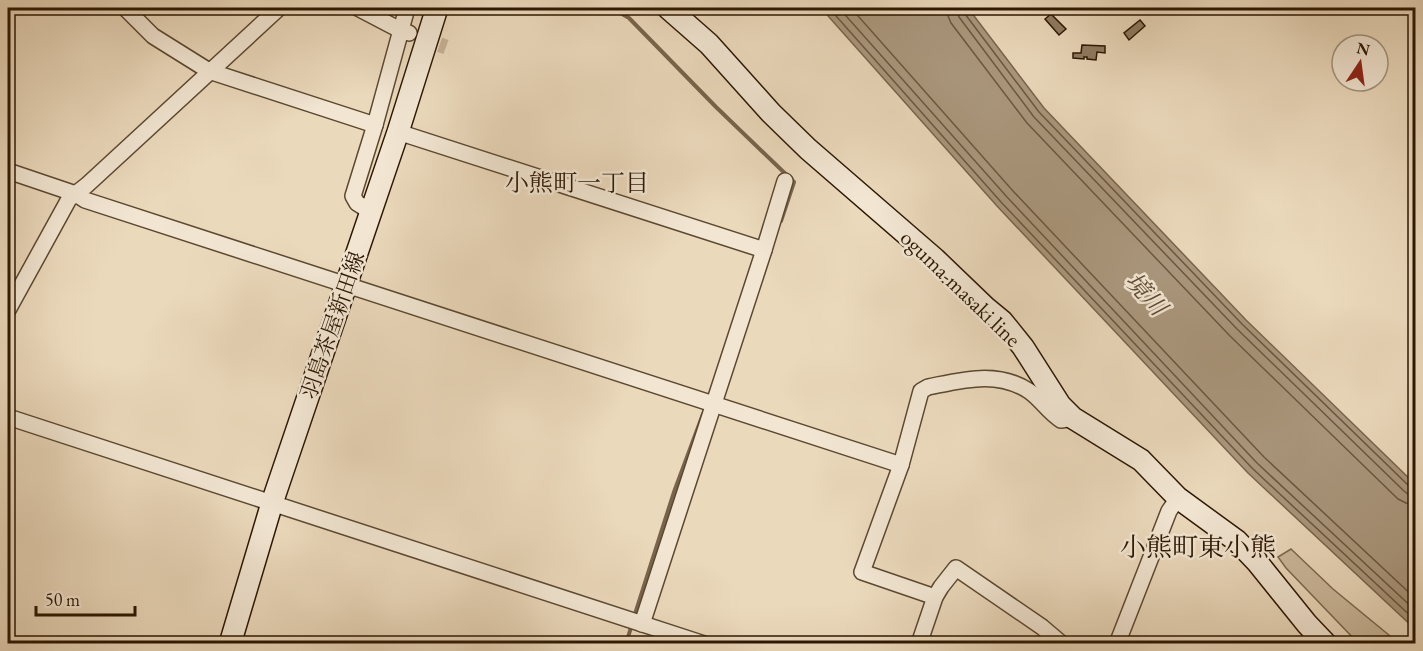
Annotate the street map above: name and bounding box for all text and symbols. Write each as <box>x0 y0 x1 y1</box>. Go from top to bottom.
north arrow <box>1330 33 1390 93</box>
text: N <box>1355 37 1372 61</box>
district label: 小熊町一丁目 <box>505 167 649 198</box>
street label: oguma-masaki line <box>894 223 1027 354</box>
street label: 羽島茶屋新田線 <box>294 248 371 403</box>
water label: 境川 <box>1119 265 1176 324</box>
district label: 小熊町東小熊 <box>1120 530 1276 564</box>
scale bar <box>36 579 135 617</box>
text: 50 m <box>45 588 80 611</box>

